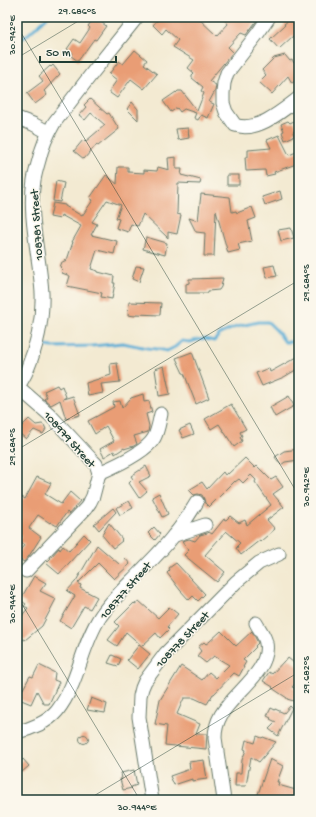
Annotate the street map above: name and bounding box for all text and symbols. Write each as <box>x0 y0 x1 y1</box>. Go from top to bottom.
text: 29.686°S <box>58 6 96 18</box>
text: 30.942°E <box>7 15 19 56</box>
scale bar <box>40 38 116 64</box>
text: 50 m <box>46 47 71 61</box>
street label: 108781 Street <box>28 188 48 262</box>
text: 29.684°S <box>301 264 313 302</box>
street label: 108979 Street <box>39 408 98 472</box>
text: 29.684°S <box>7 428 19 466</box>
text: 30.942°E <box>301 467 313 508</box>
street label: 108777 Street <box>97 559 156 624</box>
text: 30.944°E <box>7 584 19 625</box>
street label: 108778 Street <box>153 608 214 672</box>
text: 29.682°S <box>301 656 313 694</box>
text: 30.944°E <box>116 802 157 814</box>

